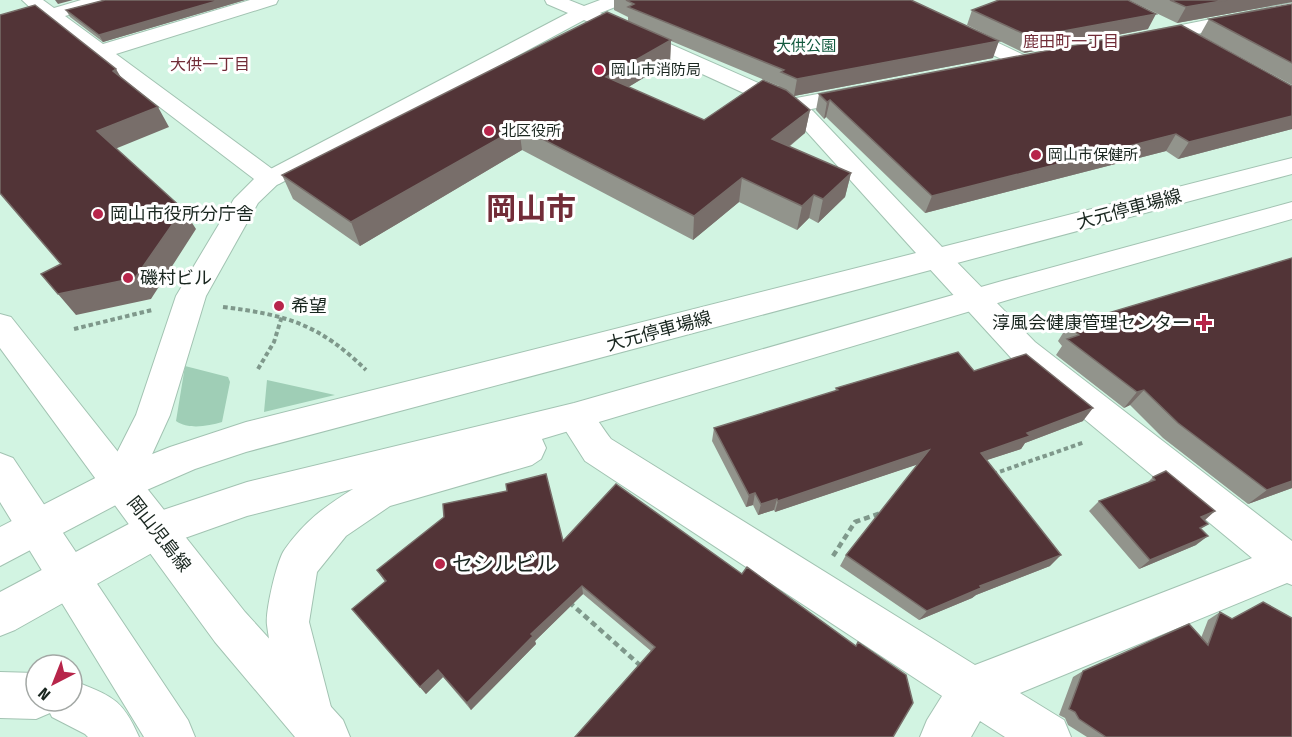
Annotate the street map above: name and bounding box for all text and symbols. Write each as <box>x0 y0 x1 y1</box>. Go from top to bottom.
district label: 鹿田町一丁目 <box>1023 32 1119 51</box>
park label: 大供公園 <box>776 37 836 55</box>
district label: 大供一丁目 <box>170 55 250 74</box>
place label: 岡山市消防局 <box>611 61 701 79</box>
marker: 岡山市消防局 <box>592 63 606 77</box>
place label: 北区役所 <box>501 122 561 140</box>
marker: 北区役所 <box>482 124 496 138</box>
place label: 岡山市保健所 <box>1048 146 1138 164</box>
marker: 岡山市保健所 <box>1029 148 1043 162</box>
street label: 大元停車場線 <box>1074 184 1184 234</box>
district label: 岡山市 <box>486 191 576 227</box>
place label: 岡山市役所分庁舎 <box>110 203 254 225</box>
marker: 岡山市役所分庁舎 <box>91 207 105 221</box>
place label: 磯村ビル <box>140 267 212 289</box>
marker: 磯村ビル <box>121 271 135 285</box>
place label: 希望 <box>291 295 327 317</box>
marker: 希望 <box>272 299 286 313</box>
street label: 大元停車場線 <box>604 306 714 356</box>
place label: 淳風会健康管理センター <box>992 312 1190 334</box>
marker: 淳風会健康管理センター <box>1195 314 1213 332</box>
street label: 岡山児島線 <box>123 492 195 576</box>
place label: セシルビル <box>452 551 557 577</box>
marker: セシルビル <box>433 557 447 571</box>
north arrow <box>24 653 84 713</box>
text: N <box>34 684 54 704</box>

